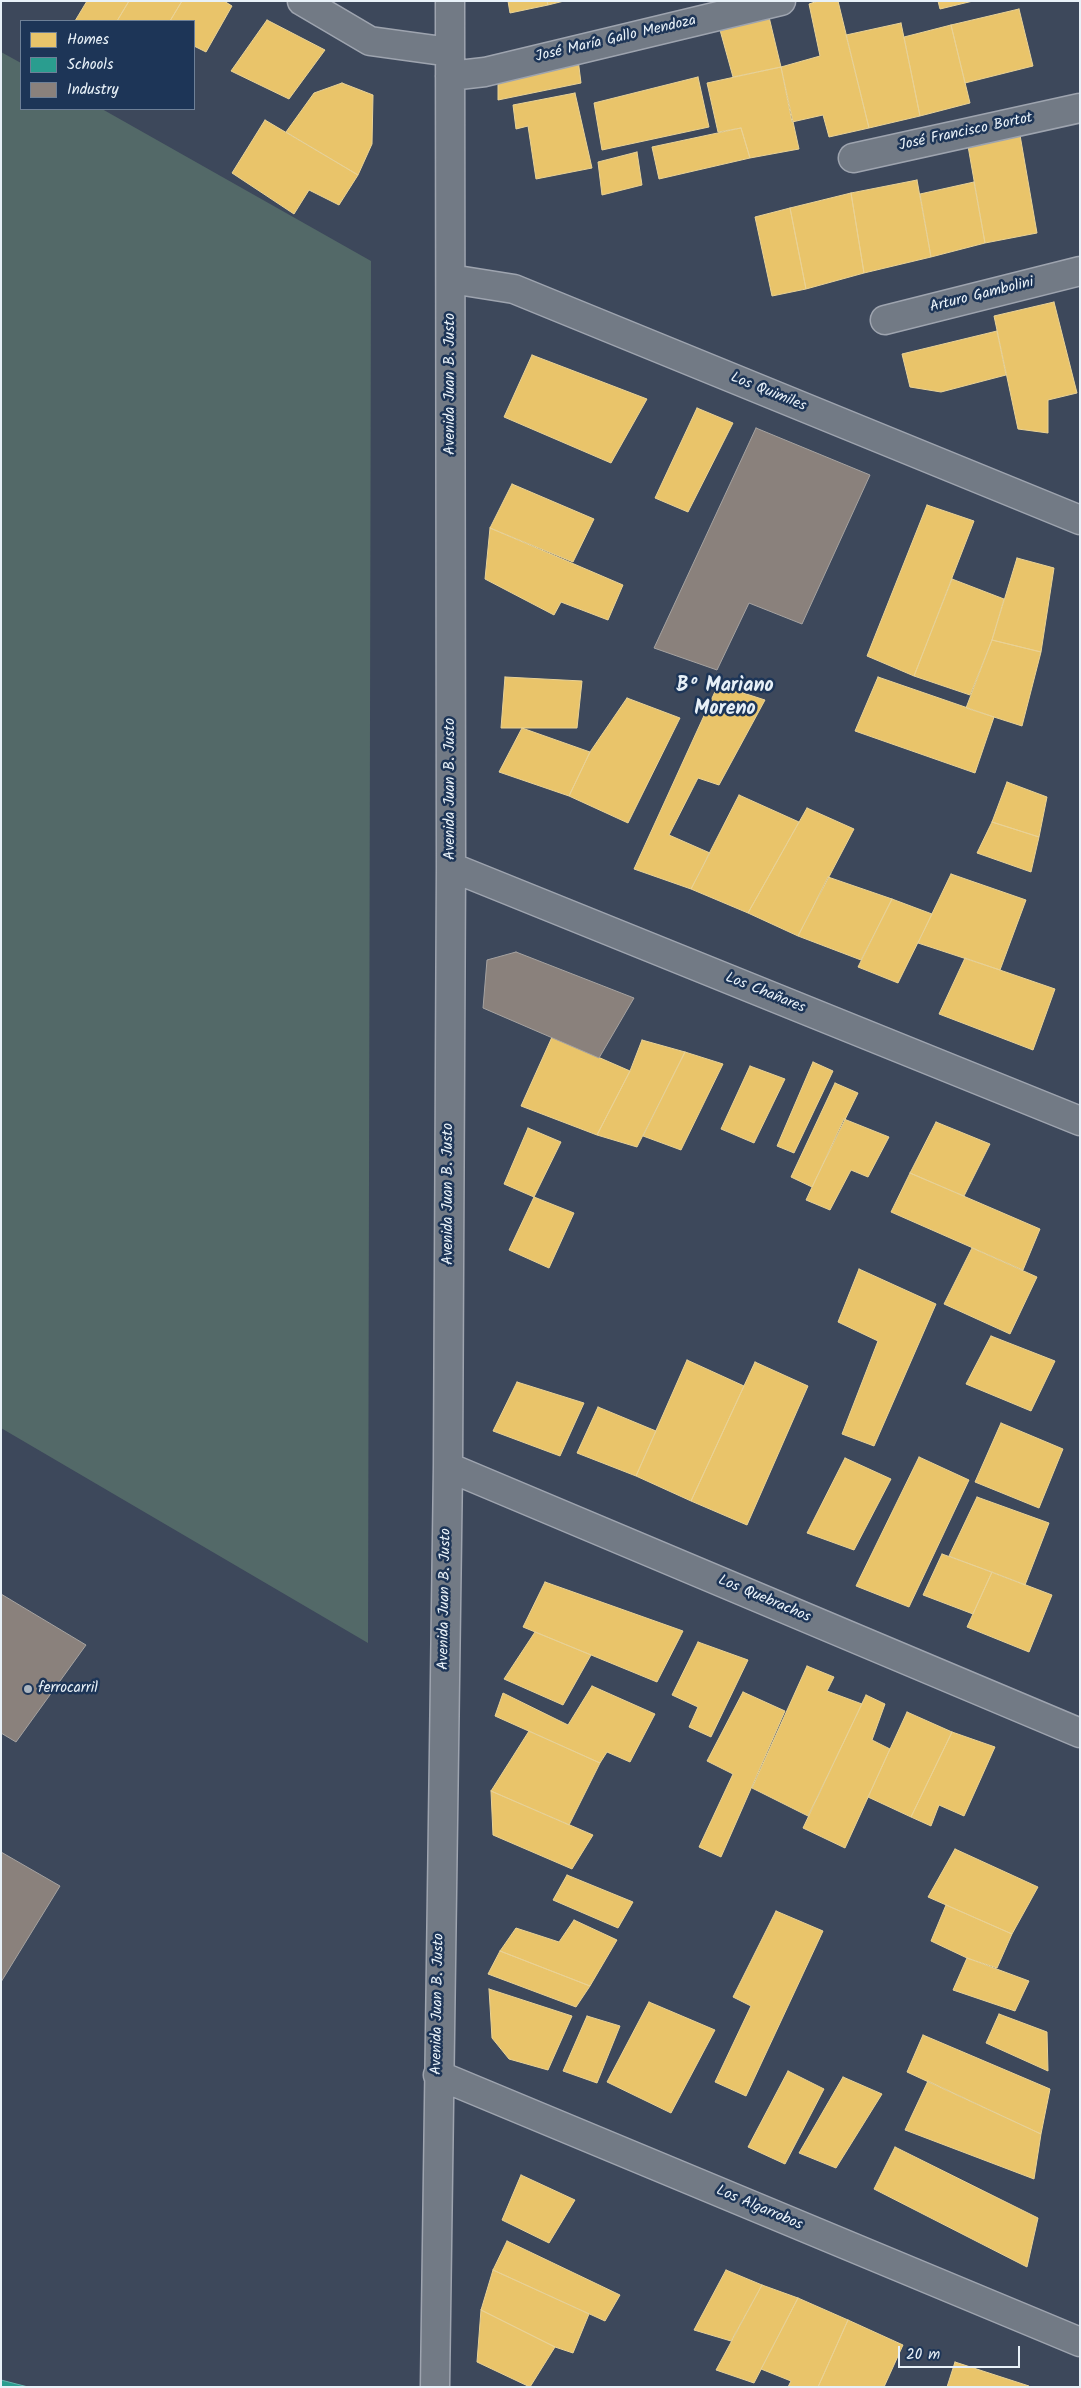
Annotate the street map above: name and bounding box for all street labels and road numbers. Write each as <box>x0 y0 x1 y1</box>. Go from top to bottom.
street label: José María Gallo Mendoza <box>534 13 698 67</box>
street label: José Francisco Bortot <box>897 110 1035 156</box>
street label: Arturo Gambolini <box>928 274 1036 318</box>
street label: Avenida Juan B. Justo <box>442 313 460 455</box>
street label: Los Quimiles <box>727 370 809 416</box>
street label: Avenida Juan B. Justo <box>442 718 460 860</box>
street label: Los Chañares <box>722 970 808 1018</box>
street label: Avenida Juan B. Justo <box>440 1123 458 1265</box>
street label: Avenida Juan B. Justo <box>436 1528 456 1670</box>
street label: Los Quebrachos <box>715 1572 813 1628</box>
street label: Avenida Juan B. Justo <box>429 1933 449 2075</box>
street label: Los Algarrobos <box>713 2183 805 2235</box>

